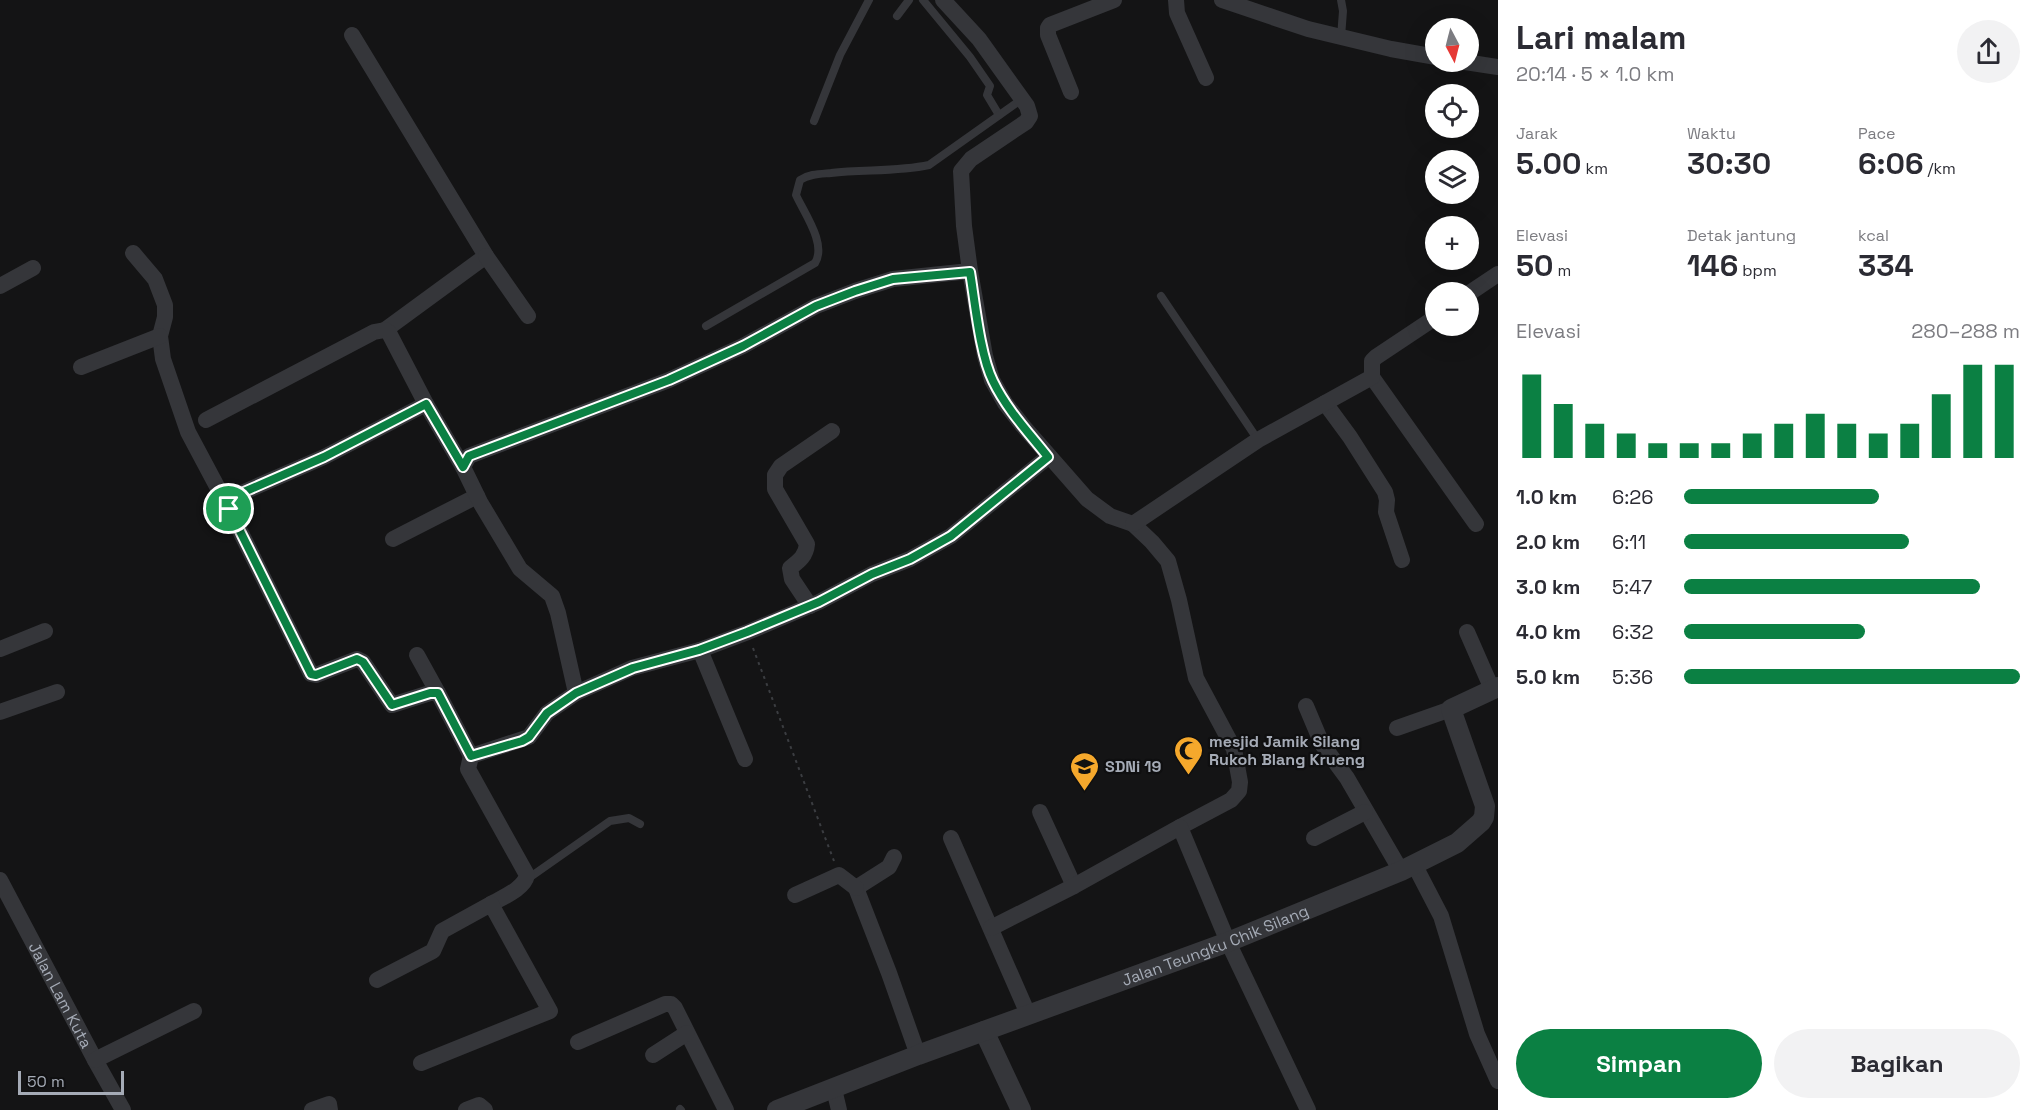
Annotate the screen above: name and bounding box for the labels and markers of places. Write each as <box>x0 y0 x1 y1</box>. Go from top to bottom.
pin <box>203 483 254 534</box>
place label: mesjid Jamik Silang Rukoh Blang Krueng <box>1209 731 1365 770</box>
mosque icon: mesjid Jamik Silang Rukoh Blang Krueng <box>1172 734 1204 776</box>
school or university icon: SDNi 19 <box>1068 750 1100 792</box>
place label: SDNi 19 <box>1105 756 1162 777</box>

